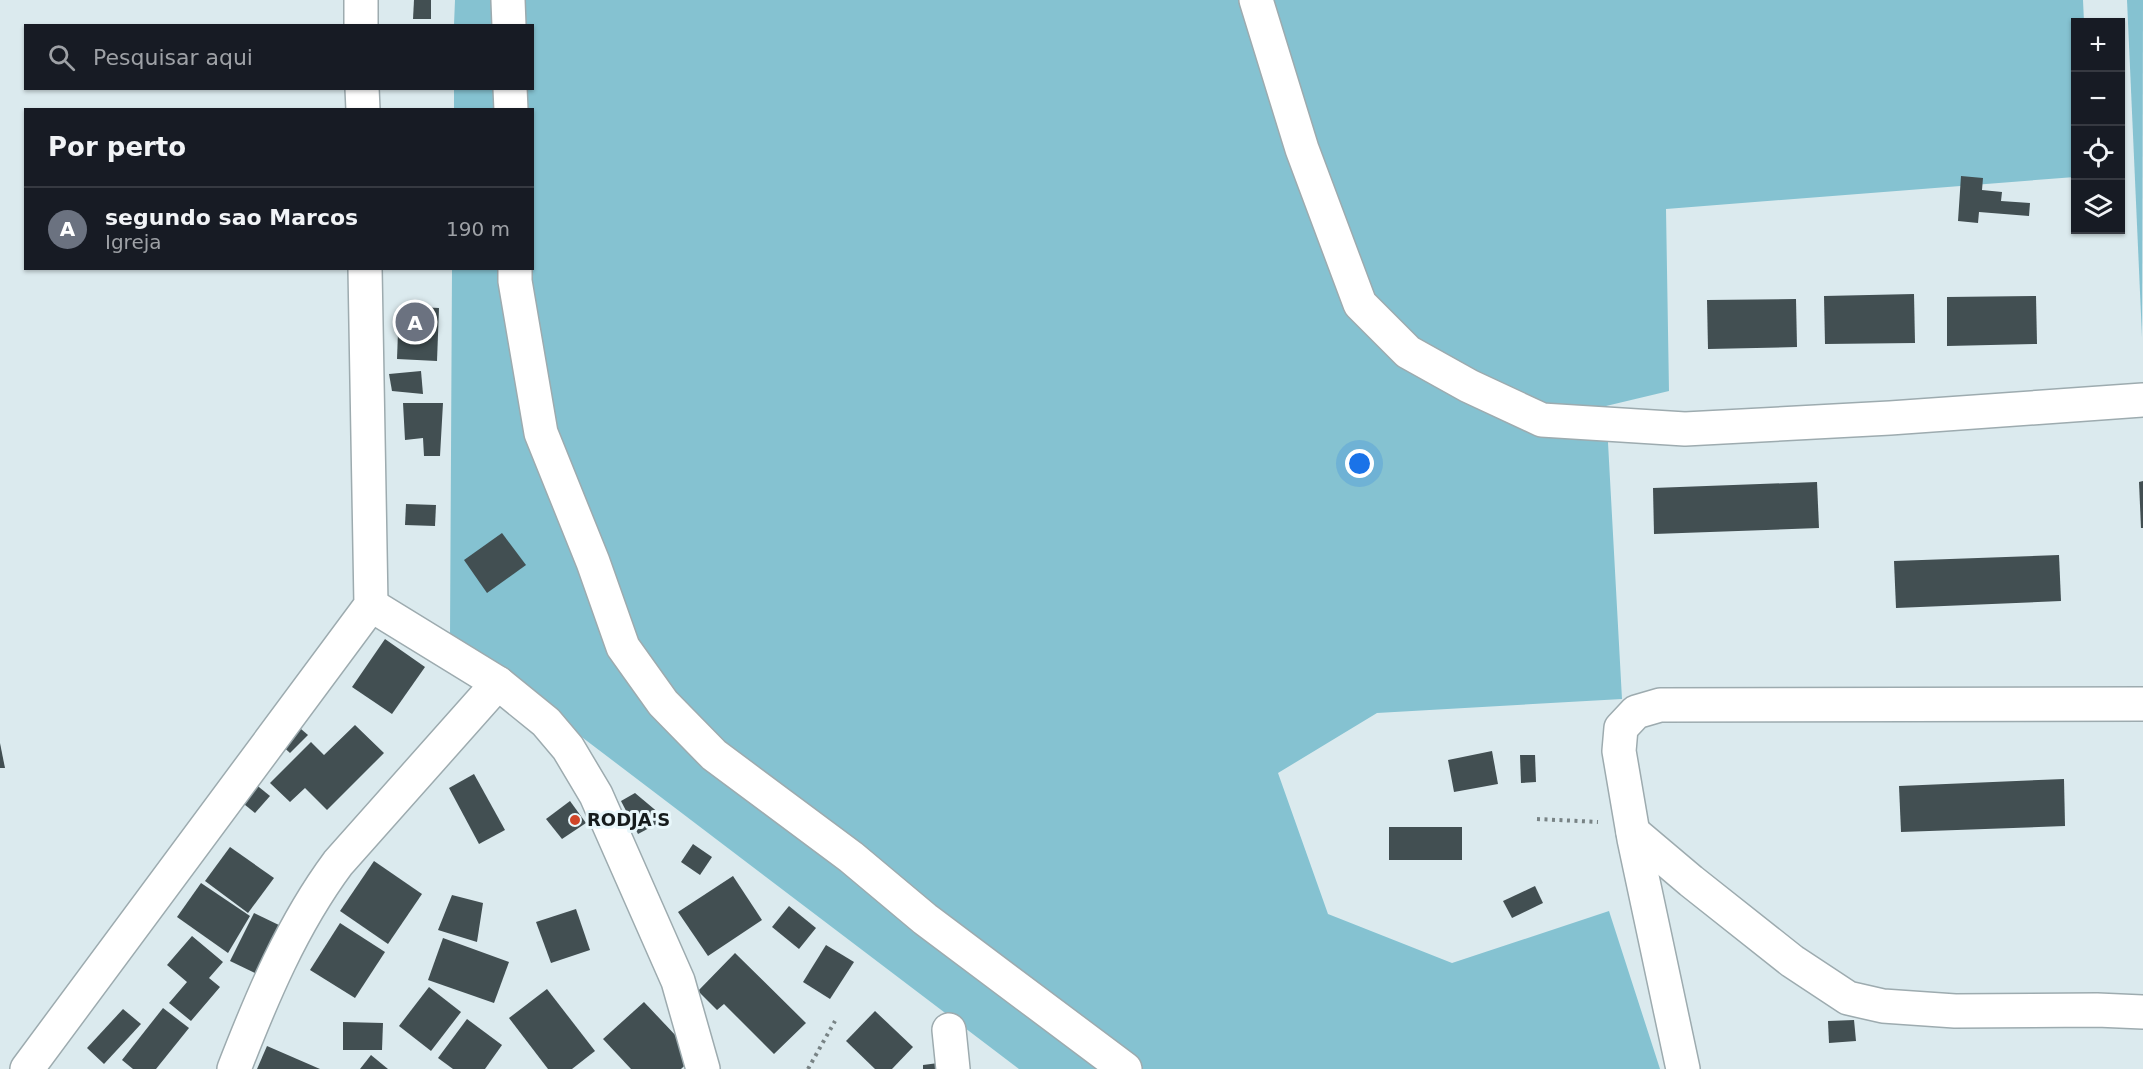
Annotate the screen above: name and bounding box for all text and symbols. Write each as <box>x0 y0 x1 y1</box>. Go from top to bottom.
map controls <box>2071 18 2125 234</box>
button: + <box>2071 18 2125 72</box>
search box <box>24 24 534 90</box>
icon: search <box>45 41 78 74</box>
text: Pesquisar aqui <box>93 45 253 70</box>
button: − <box>2071 72 2125 126</box>
button: locate <box>2071 126 2125 180</box>
text: Por perto <box>48 132 186 162</box>
button: layers <box>2071 180 2125 234</box>
text: segundo sao Marcos <box>105 205 358 230</box>
text: A <box>60 217 75 241</box>
text: 190 m <box>446 217 510 241</box>
text: Igreja <box>105 230 162 254</box>
pin: A <box>396 300 434 344</box>
your location <box>1345 449 1374 478</box>
place label: RODJA'S <box>587 809 670 830</box>
marker: RODJA'S <box>568 813 582 827</box>

